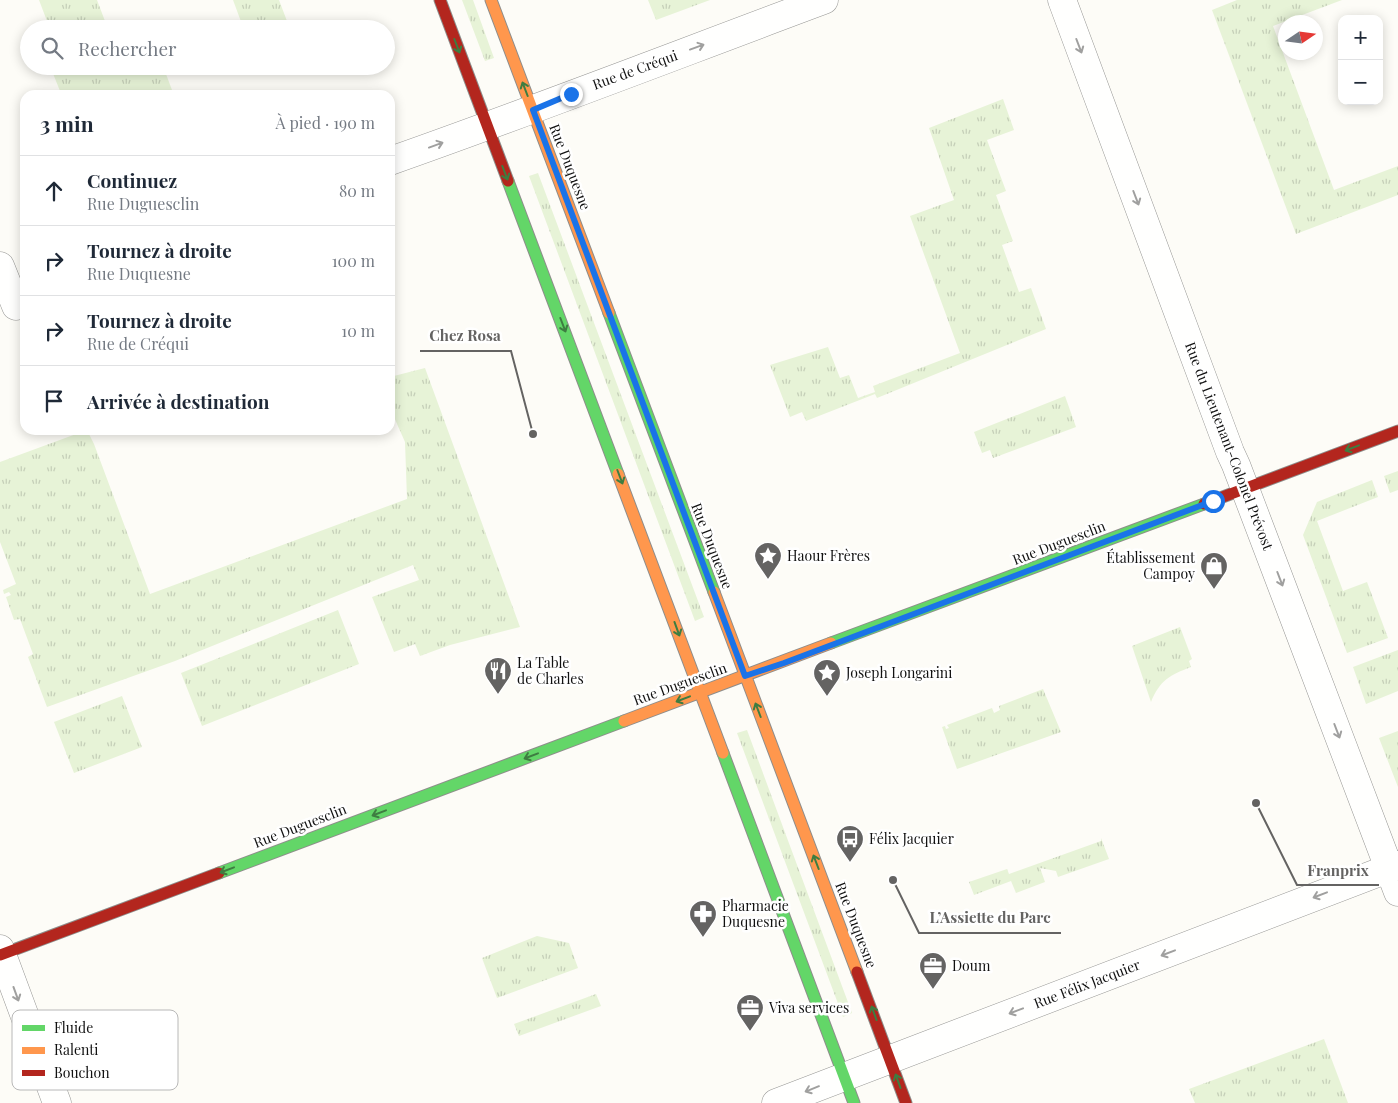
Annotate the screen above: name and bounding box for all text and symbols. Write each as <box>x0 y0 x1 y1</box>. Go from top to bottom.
north arrow <box>1278 15 1323 60</box>
map controls <box>1338 15 1383 105</box>
button: + <box>1338 15 1383 60</box>
search box <box>20 20 395 75</box>
icon: search <box>38 34 66 62</box>
text: Rechercher <box>78 35 177 61</box>
one-way arrow <box>453 37 462 53</box>
one-way arrow <box>1075 37 1084 53</box>
one-way arrow <box>689 42 704 51</box>
street label: Rue de Créqui <box>590 45 680 94</box>
button: − <box>1338 60 1383 105</box>
one-way arrow <box>520 82 529 98</box>
route end <box>560 83 583 106</box>
text: 3 min <box>40 109 94 137</box>
text: À pied · 190 m <box>276 112 375 133</box>
street label: Rue Duquesne <box>545 121 596 213</box>
one-way arrow <box>428 140 443 149</box>
one-way arrow <box>501 165 510 180</box>
text: Continuez <box>87 167 177 193</box>
icon: ahead <box>40 177 68 205</box>
text: 80 m <box>339 180 375 201</box>
one-way arrow <box>1132 190 1141 205</box>
text: Rue Duguesclin <box>87 193 199 214</box>
text: Tournez à droite <box>87 237 232 263</box>
icon: right <box>40 247 68 275</box>
text: 100 m <box>332 250 375 271</box>
text: Rue Duquesne <box>87 263 191 284</box>
text: Tournez à droite <box>87 307 232 333</box>
icon: right <box>40 317 68 345</box>
one-way arrow <box>558 317 568 332</box>
text: 10 m <box>341 320 375 341</box>
callout: Chez Rosa <box>420 321 511 351</box>
text: Chez Rosa <box>429 325 501 345</box>
text: Rue de Créqui <box>87 333 189 354</box>
street label: Rue du Lieutenant-Colonel Prévost <box>1181 339 1278 553</box>
icon: arrive <box>40 387 68 415</box>
text: Arrivée à destination <box>87 388 269 414</box>
one-way arrow <box>1345 444 1361 453</box>
one-way arrow <box>616 469 625 484</box>
route start <box>1202 490 1225 513</box>
street label: Rue Duquesne <box>687 500 738 592</box>
street label: Rue Duguesclin <box>1010 516 1109 569</box>
place icon: Haour Frères <box>753 541 783 580</box>
place label: Haour Frères <box>787 546 870 565</box>
place label: Établissement Campoy <box>1106 548 1196 583</box>
shop icon: Établissement Campoy <box>1199 551 1229 590</box>
one-way arrow <box>1275 571 1285 586</box>
one-way arrow <box>673 621 682 636</box>
place label: La Table de Charles <box>517 653 584 688</box>
restaurant icon: La Table de Charles <box>483 656 513 695</box>
street label: Rue Duguesclin <box>630 658 730 709</box>
place icon: Joseph Longarini <box>812 658 842 697</box>
place label: Joseph Longarini <box>845 663 952 682</box>
one-way arrow <box>676 695 691 704</box>
one-way arrow <box>753 703 762 718</box>
one-way arrow <box>1333 723 1342 739</box>
one-way arrow <box>524 752 539 761</box>
street label: Rue Duguesclin <box>251 799 350 852</box>
one-way arrow <box>371 809 387 818</box>
bus stop icon: Félix Jacquier <box>835 824 865 863</box>
place label: Félix Jacquier <box>869 829 955 848</box>
one-way arrow <box>811 854 820 870</box>
callout: Franprix <box>1297 855 1379 885</box>
text: Franprix <box>1307 860 1370 880</box>
one-way arrow <box>219 866 235 875</box>
street label: Rue Duquesne <box>831 879 882 971</box>
one-way arrow <box>1313 891 1328 900</box>
place label: Pharmacie Duquesne <box>722 896 789 931</box>
pharmacy icon: Pharmacie Duquesne <box>688 899 718 938</box>
callout: L’Assiette du Parc <box>919 903 1061 933</box>
text: L’Assiette du Parc <box>929 907 1051 927</box>
one-way arrow <box>1161 949 1176 958</box>
office icon: Doum <box>918 951 948 990</box>
street label: Rue Félix Jacquier <box>1031 954 1144 1013</box>
place label: Doum <box>952 956 991 975</box>
one-way arrow <box>12 986 21 1002</box>
office icon: Viva services <box>735 993 765 1032</box>
place label: Viva services <box>768 998 849 1017</box>
one-way arrow <box>869 1006 878 1022</box>
one-way arrow <box>1009 1007 1024 1016</box>
legend <box>12 1010 178 1090</box>
text: Fluide <box>54 1018 93 1037</box>
text: Ralenti <box>54 1040 98 1059</box>
text: Bouchon <box>54 1063 110 1082</box>
one-way arrow <box>893 1074 902 1089</box>
one-way arrow <box>805 1085 820 1095</box>

